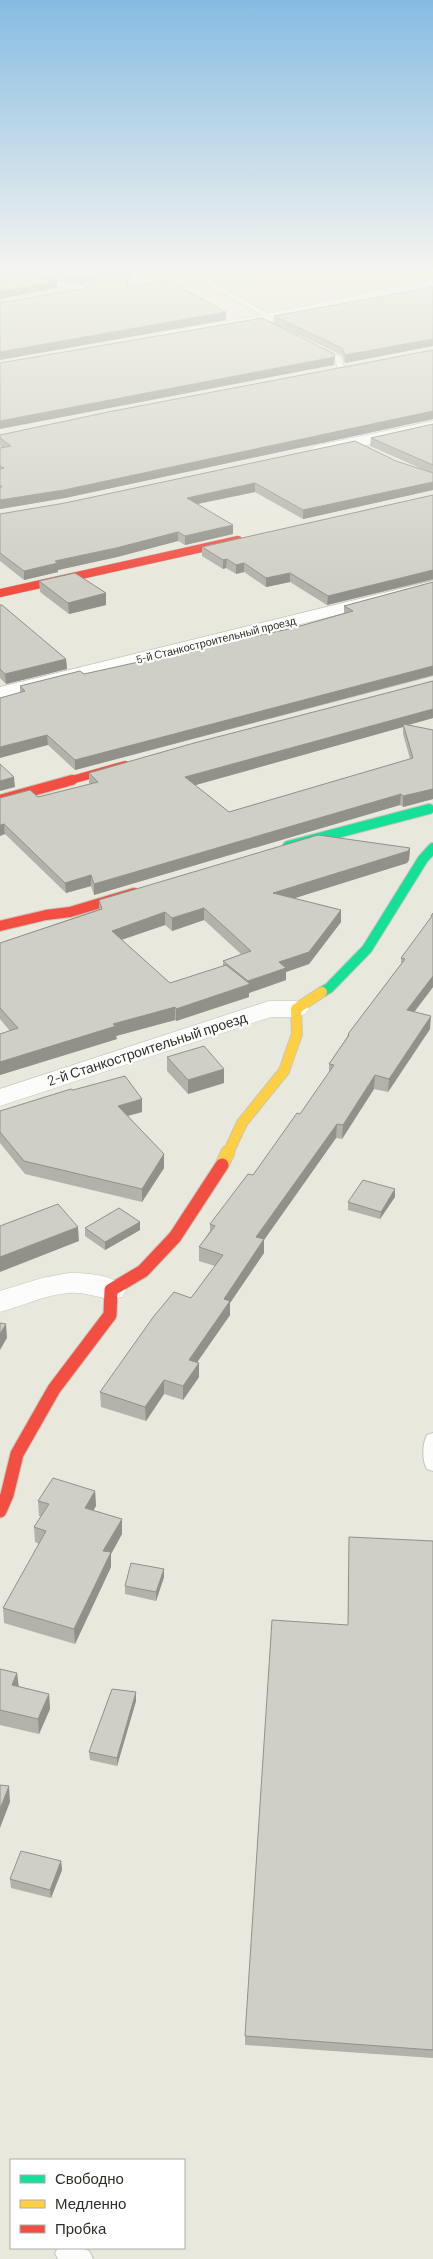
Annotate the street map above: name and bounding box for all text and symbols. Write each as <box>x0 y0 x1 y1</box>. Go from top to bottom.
street label: 5-й Станкостроительный проезд <box>135 613 297 666</box>
street label: 2-й Станкостроительный проезд <box>45 1008 249 1089</box>
legend <box>10 2159 185 2249</box>
text: Свободно <box>55 2169 124 2187</box>
text: Медленно <box>55 2194 126 2212</box>
text: Пробка <box>55 2219 107 2237</box>

